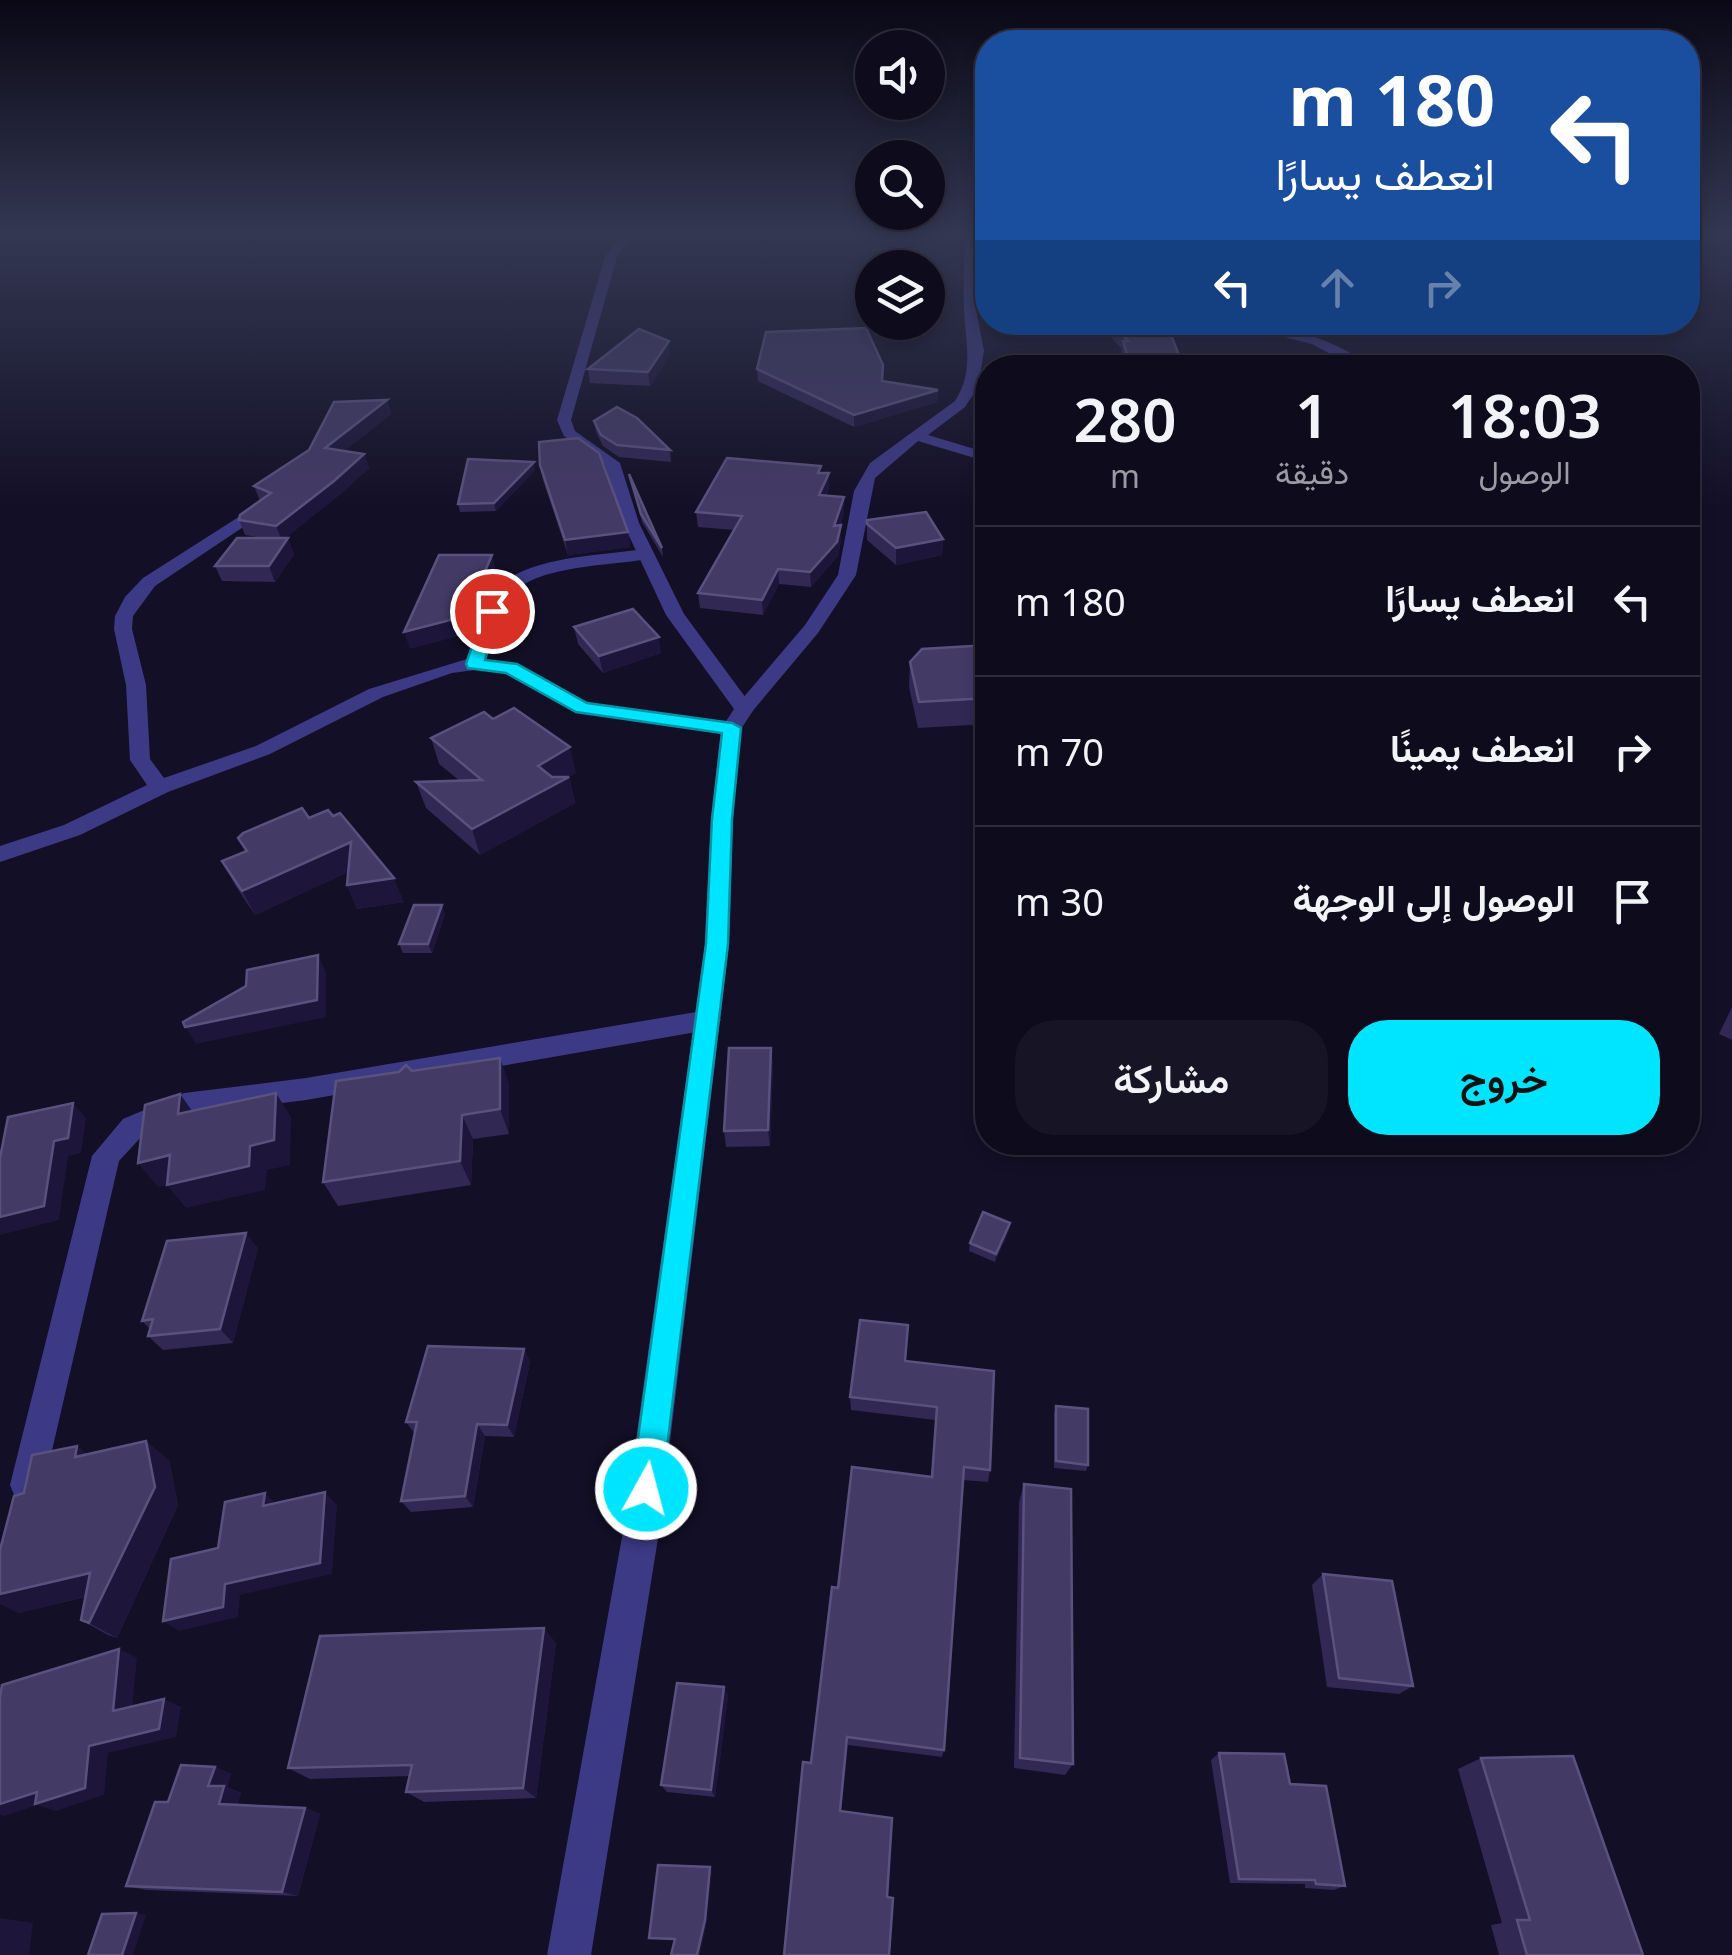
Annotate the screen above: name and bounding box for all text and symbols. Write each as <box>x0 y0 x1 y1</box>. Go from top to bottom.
map controls <box>855 30 945 340</box>
button: sound <box>855 30 945 120</box>
text: 180 m <box>1288 51 1495 147</box>
icon: left <box>1530 70 1660 200</box>
button: search <box>855 140 945 230</box>
text: انعطف يسارًا <box>1276 142 1495 203</box>
button: layers <box>855 250 945 340</box>
icon: left <box>1205 260 1260 315</box>
icon: ahead <box>1310 260 1365 315</box>
icon: right <box>1415 260 1470 315</box>
text: 1 <box>1295 374 1329 456</box>
text: 18:03 <box>1448 374 1601 456</box>
text: 280 <box>1074 378 1177 460</box>
text: دقيقة <box>1275 450 1349 493</box>
text: الوصول <box>1478 450 1571 493</box>
text: m <box>1110 454 1140 497</box>
pin <box>450 569 535 654</box>
text: انعطف يسارًا <box>1385 571 1575 623</box>
icon: left <box>1605 574 1660 629</box>
text: 180 m <box>1015 575 1126 627</box>
icon: arrive <box>465 584 520 639</box>
text: انعطف يمينًا <box>1390 721 1575 773</box>
icon: right <box>1605 724 1660 779</box>
text: 70 m <box>1015 725 1104 777</box>
text: الوصول إلى الوجهة <box>1293 871 1575 923</box>
icon: arrive <box>1605 874 1660 929</box>
text: 30 m <box>1015 875 1104 927</box>
button: مشاركة <box>1015 1020 1328 1135</box>
button: خروج <box>1348 1020 1660 1135</box>
position arrow <box>594 1437 698 1541</box>

